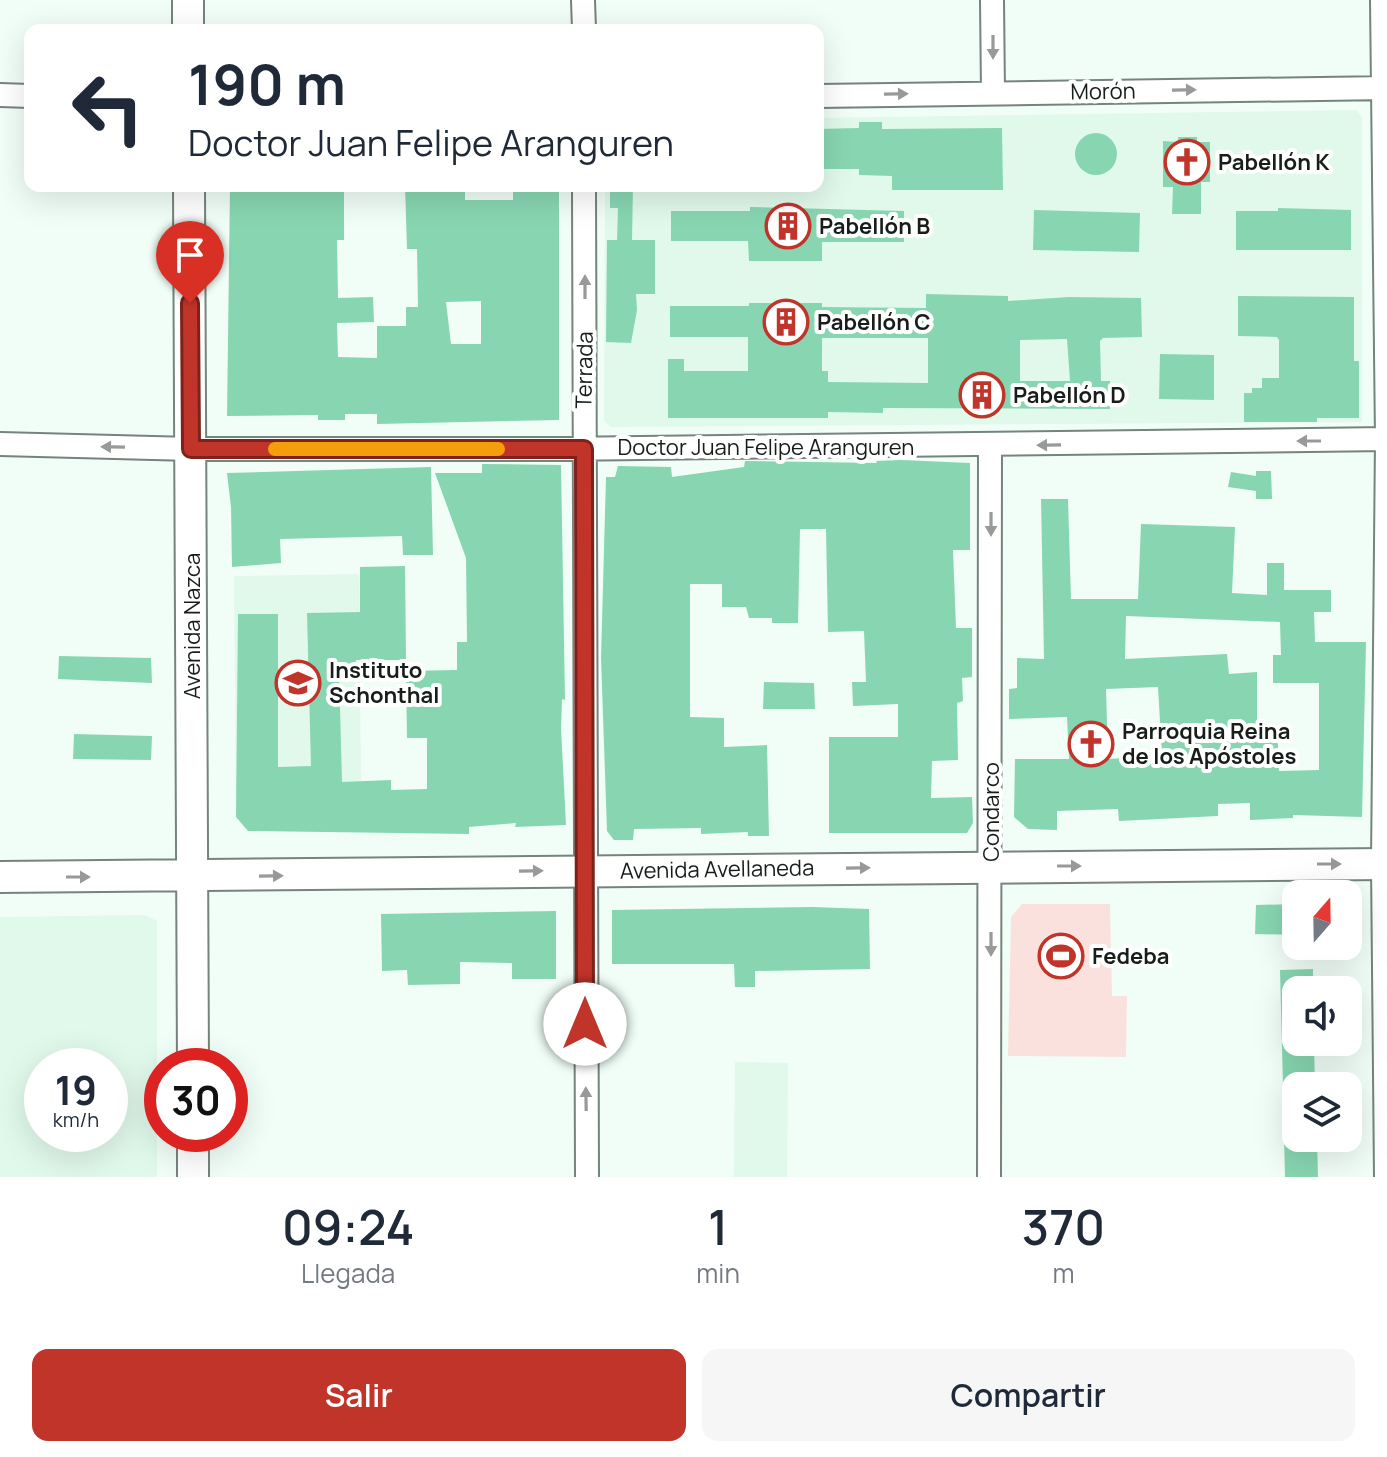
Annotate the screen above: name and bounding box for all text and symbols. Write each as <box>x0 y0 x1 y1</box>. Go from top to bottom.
one-way arrow <box>986 35 999 60</box>
text: 190 m <box>188 45 346 122</box>
icon: left <box>56 56 160 160</box>
street label: Morón <box>1070 75 1136 107</box>
one-way arrow <box>1172 84 1197 96</box>
one-way arrow <box>884 88 909 101</box>
text: Doctor Juan Felipe Aranguren <box>188 118 674 167</box>
church icon: Pabellón K <box>1163 138 1211 186</box>
place label: Pabellón K <box>1218 147 1330 177</box>
building icon: Pabellón B <box>764 202 812 250</box>
place label: Pabellón B <box>819 211 930 241</box>
pin <box>156 221 224 303</box>
icon: arrive <box>168 233 212 277</box>
one-way arrow <box>579 274 591 299</box>
building icon: Pabellón C <box>762 298 810 346</box>
place label: Pabellón C <box>817 307 931 337</box>
street label: Terrada <box>568 331 600 409</box>
building icon: Pabellón D <box>958 371 1006 419</box>
place label: Pabellón D <box>1013 380 1126 410</box>
street label: Doctor Juan Felipe Aranguren <box>618 432 914 462</box>
one-way arrow <box>1296 435 1321 448</box>
one-way arrow <box>1036 439 1061 452</box>
one-way arrow <box>100 441 125 454</box>
one-way arrow <box>985 512 997 537</box>
street label: Avenida Nazca <box>177 553 207 699</box>
place label: Instituto Schonthal <box>329 655 439 710</box>
school or university icon: Instituto Schonthal <box>274 659 322 707</box>
place label: Parroquia Reina de los Apóstoles <box>1122 716 1296 771</box>
church icon: Parroquia Reina de los Apóstoles <box>1067 720 1115 768</box>
street label: Condarco <box>976 762 1006 862</box>
street label: Avenida Avellaneda <box>620 852 814 886</box>
one-way arrow <box>1317 858 1342 870</box>
one-way arrow <box>1057 860 1082 872</box>
one-way arrow <box>846 862 871 874</box>
one-way arrow <box>519 865 544 877</box>
one-way arrow <box>259 869 284 882</box>
one-way arrow <box>66 871 91 883</box>
north arrow <box>1282 880 1362 960</box>
map controls <box>1282 880 1362 1152</box>
one-way arrow <box>985 932 997 957</box>
sports icon: Fedeba <box>1037 932 1085 980</box>
place label: Fedeba <box>1092 941 1169 971</box>
button: sound <box>1282 976 1362 1056</box>
position arrow <box>543 982 627 1066</box>
speed limit sign: 30 <box>144 1048 248 1152</box>
text: 19 <box>55 1062 97 1117</box>
button: layers <box>1282 1072 1362 1152</box>
one-way arrow <box>580 1086 592 1111</box>
text: km/h <box>53 1106 99 1133</box>
text: 09:24 <box>282 1194 414 1259</box>
text: 1 <box>708 1194 728 1259</box>
text: 370 <box>1022 1194 1105 1259</box>
text: Llegada <box>301 1255 395 1291</box>
text: min <box>696 1255 740 1291</box>
text: m <box>1052 1255 1074 1291</box>
button: Salir <box>32 1349 686 1441</box>
button: Compartir <box>702 1349 1355 1441</box>

